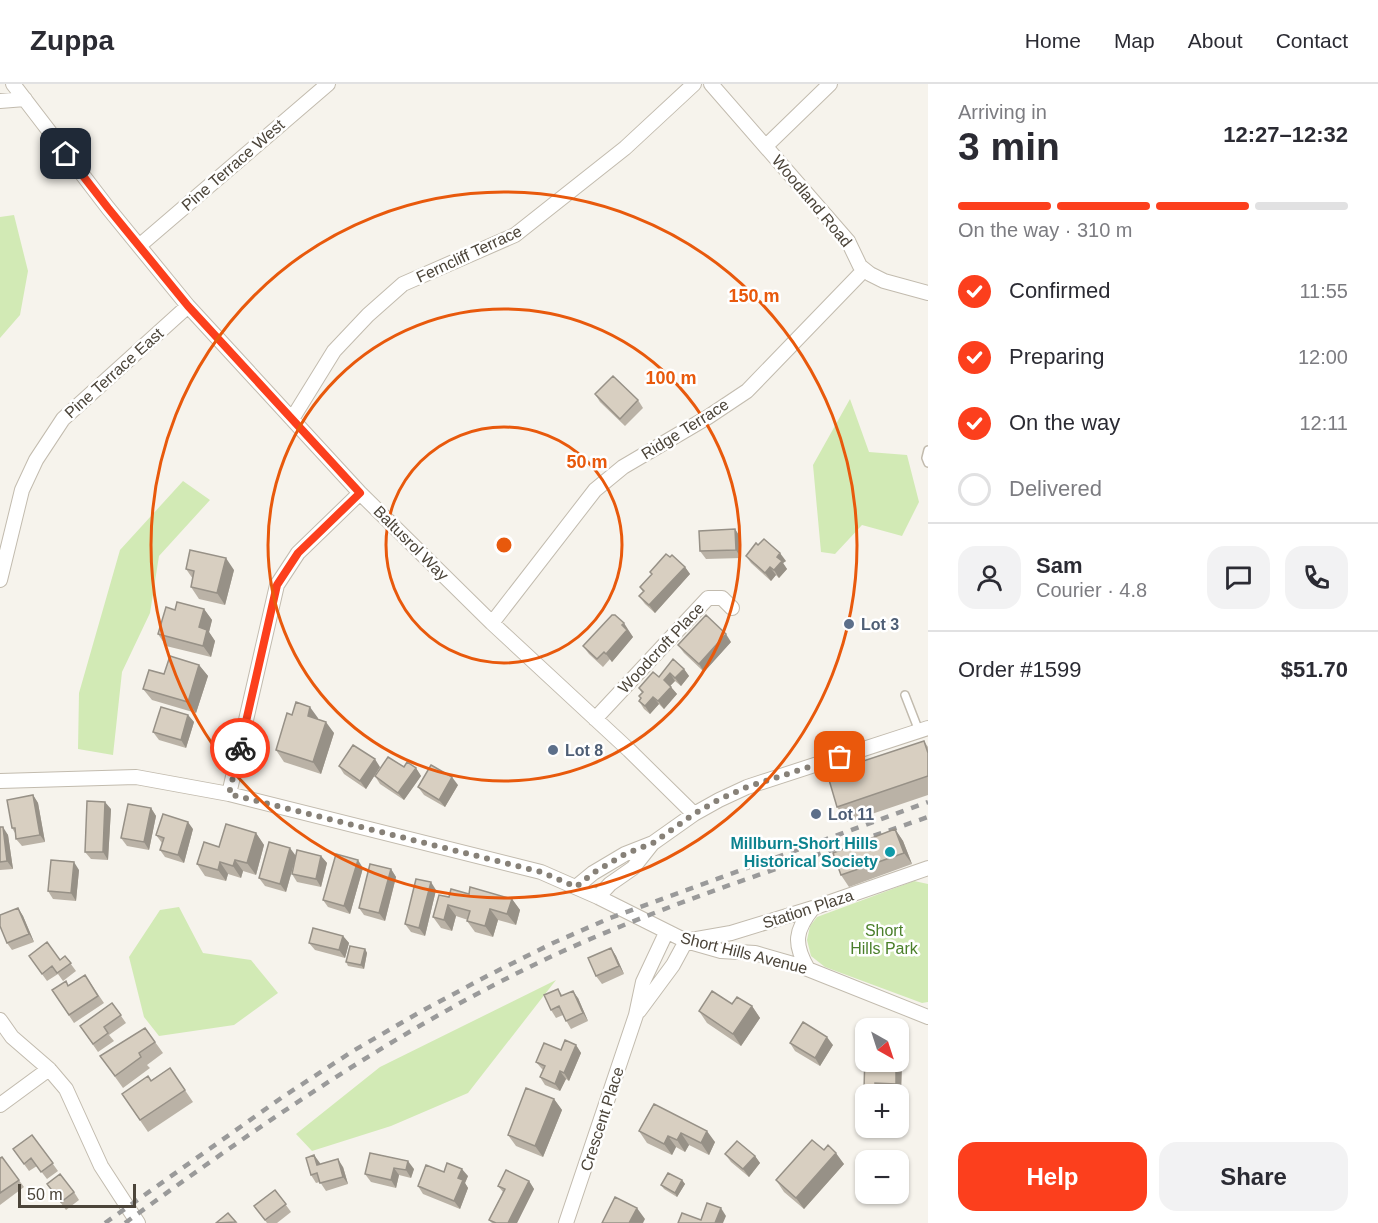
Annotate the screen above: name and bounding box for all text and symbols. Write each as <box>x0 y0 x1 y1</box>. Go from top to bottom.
text: Zuppa <box>30 25 114 56</box>
text: Home <box>1025 29 1081 52</box>
text: Map <box>1114 29 1155 52</box>
text: About <box>1188 29 1243 52</box>
text: Contact <box>1276 29 1348 52</box>
text: Arriving in <box>958 101 1047 123</box>
street label: Pine Terrace West <box>178 116 288 214</box>
text: 12:27–12:32 <box>1223 122 1348 147</box>
text: 3 min <box>958 125 1060 168</box>
pin <box>40 128 91 179</box>
icon: home <box>49 137 82 170</box>
street label: Woodland Road <box>769 152 855 250</box>
text: On the way · 310 m <box>958 219 1133 241</box>
street label: Ferncliff Terrace <box>414 222 524 286</box>
icon: check <box>958 275 991 308</box>
text: Confirmed <box>1009 278 1110 303</box>
text: 11:55 <box>1299 280 1348 302</box>
text: 150 m <box>728 286 780 306</box>
street label: Pine Terrace East <box>61 324 167 421</box>
icon: check <box>958 341 991 374</box>
text: Preparing <box>1009 344 1104 369</box>
text: 12:00 <box>1298 346 1348 368</box>
text: 100 m <box>645 368 697 388</box>
street label: Ridge Terrace <box>638 395 732 463</box>
icon: check <box>958 407 991 440</box>
text: On the way <box>1009 410 1120 435</box>
text: 12:11 <box>1299 412 1348 434</box>
text: 50 m <box>566 452 608 472</box>
text: Delivered <box>1009 476 1102 501</box>
street label: Baltusrol Way <box>370 502 452 584</box>
centre of rings <box>494 535 514 555</box>
button: person <box>958 546 1021 609</box>
button: chat <box>1207 546 1270 609</box>
button: phone <box>1285 546 1348 609</box>
text: Sam <box>1036 553 1082 578</box>
text: Courier · 4.8 <box>1036 579 1147 601</box>
street label: Woodcroft Place <box>615 599 707 697</box>
place label: Lot 3 <box>861 616 899 633</box>
marker: Lot 3 <box>842 617 856 631</box>
text: Order #1599 <box>958 657 1082 682</box>
text: $51.70 <box>1281 657 1348 682</box>
courier <box>210 718 270 778</box>
pin <box>814 731 865 782</box>
icon: bike <box>224 732 257 765</box>
icon: bag <box>823 740 856 773</box>
place label: Lot 8 <box>565 742 603 759</box>
marker: Lot 8 <box>546 743 560 757</box>
place label: Lot 11 <box>828 806 874 823</box>
marker: Lot 11 <box>809 807 823 821</box>
place label: Millburn-Short Hills Historical Society <box>730 835 878 870</box>
marker: Millburn-Short Hills Historical Society <box>883 845 897 859</box>
street label: Station Plaza <box>761 886 856 932</box>
park label: Short Hills Park <box>850 922 919 957</box>
street label: Short Hills Avenue <box>679 929 809 977</box>
north arrow <box>855 1018 909 1072</box>
map controls <box>855 1018 909 1204</box>
street label: Crescent Place <box>577 1065 627 1173</box>
button: + <box>855 1084 909 1138</box>
button: Help <box>958 1142 1147 1211</box>
button: Share <box>1159 1142 1348 1211</box>
button: − <box>855 1150 909 1204</box>
scale bar <box>18 1181 136 1208</box>
text: 50 m <box>27 1186 63 1203</box>

